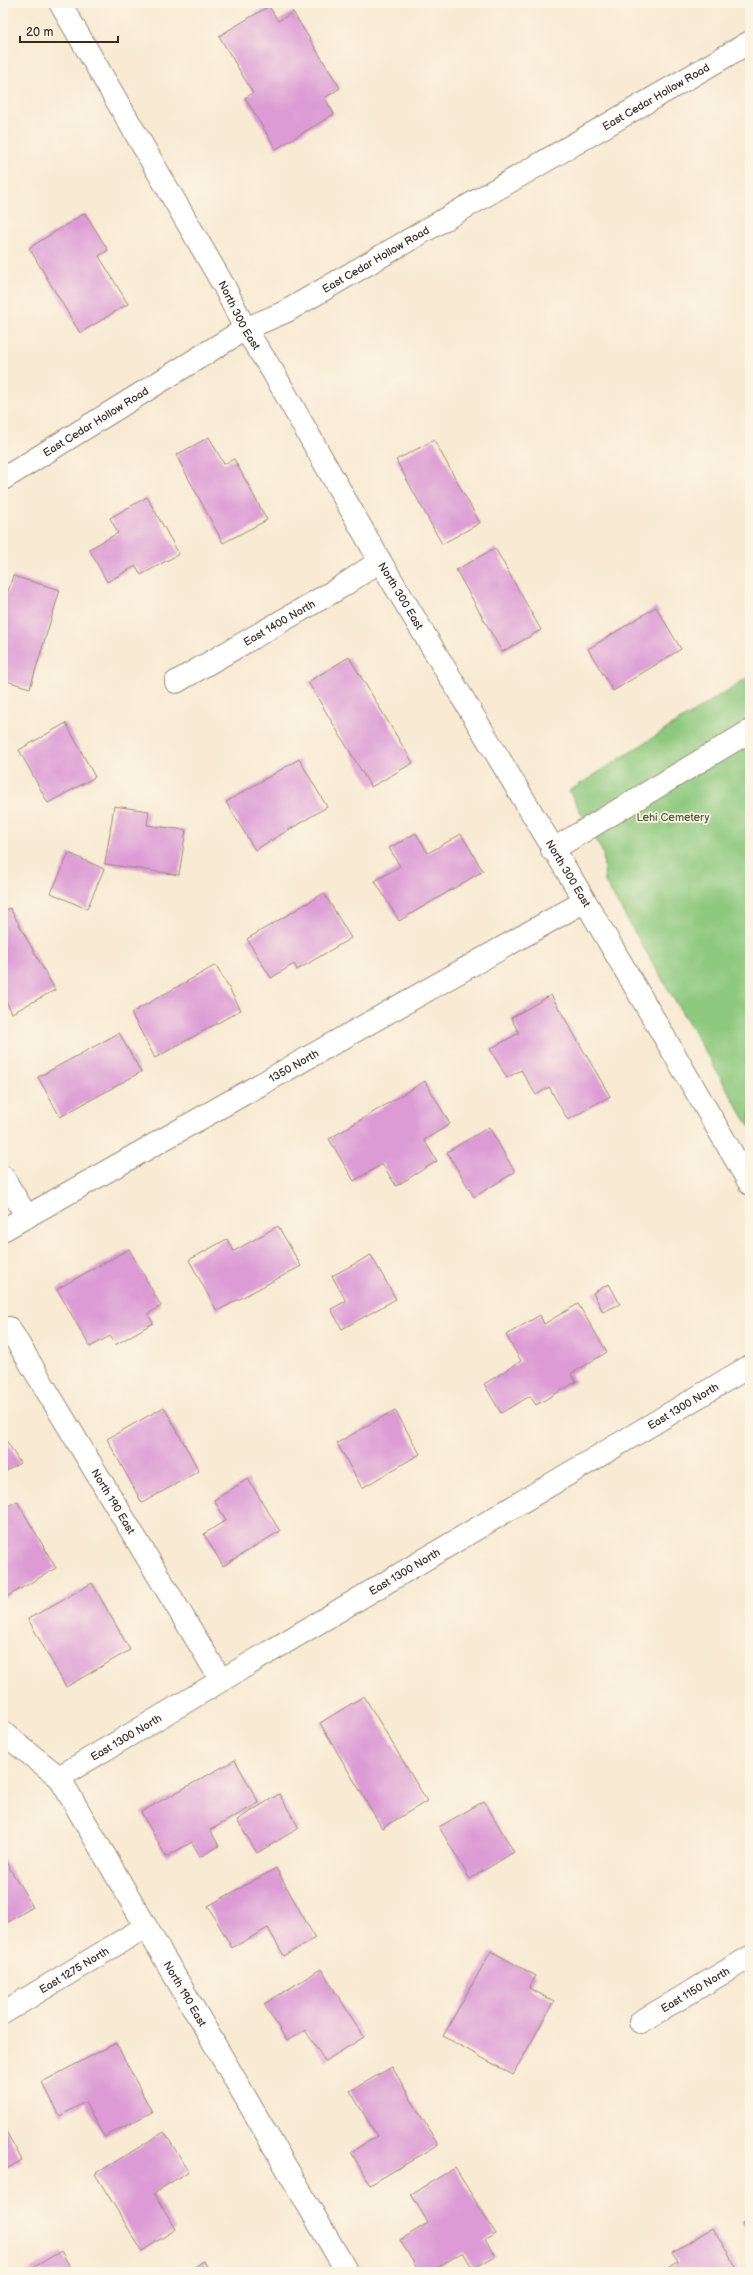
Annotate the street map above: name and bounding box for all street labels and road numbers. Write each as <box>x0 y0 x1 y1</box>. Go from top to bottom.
street label: East Cedar Hollow Road <box>600 61 712 133</box>
street label: East Cedar Hollow Road <box>320 224 432 296</box>
street label: North 300 East <box>215 279 263 353</box>
street label: East Cedar Hollow Road <box>41 384 151 460</box>
street label: North 300 East <box>375 560 426 632</box>
street label: East 1400 North <box>241 597 317 649</box>
street label: North 300 East <box>543 838 593 910</box>
street label: 1350 North <box>267 1047 321 1085</box>
street label: East 1300 North <box>645 1380 721 1432</box>
street label: North 190 East <box>88 1467 138 1537</box>
street label: East 1300 North <box>367 1546 443 1598</box>
street label: East 1300 North <box>88 1711 164 1764</box>
street label: East 1275 North <box>37 1944 111 1996</box>
street label: North 190 East <box>161 1959 209 2030</box>
street label: East 1150 North <box>659 1965 732 2015</box>

